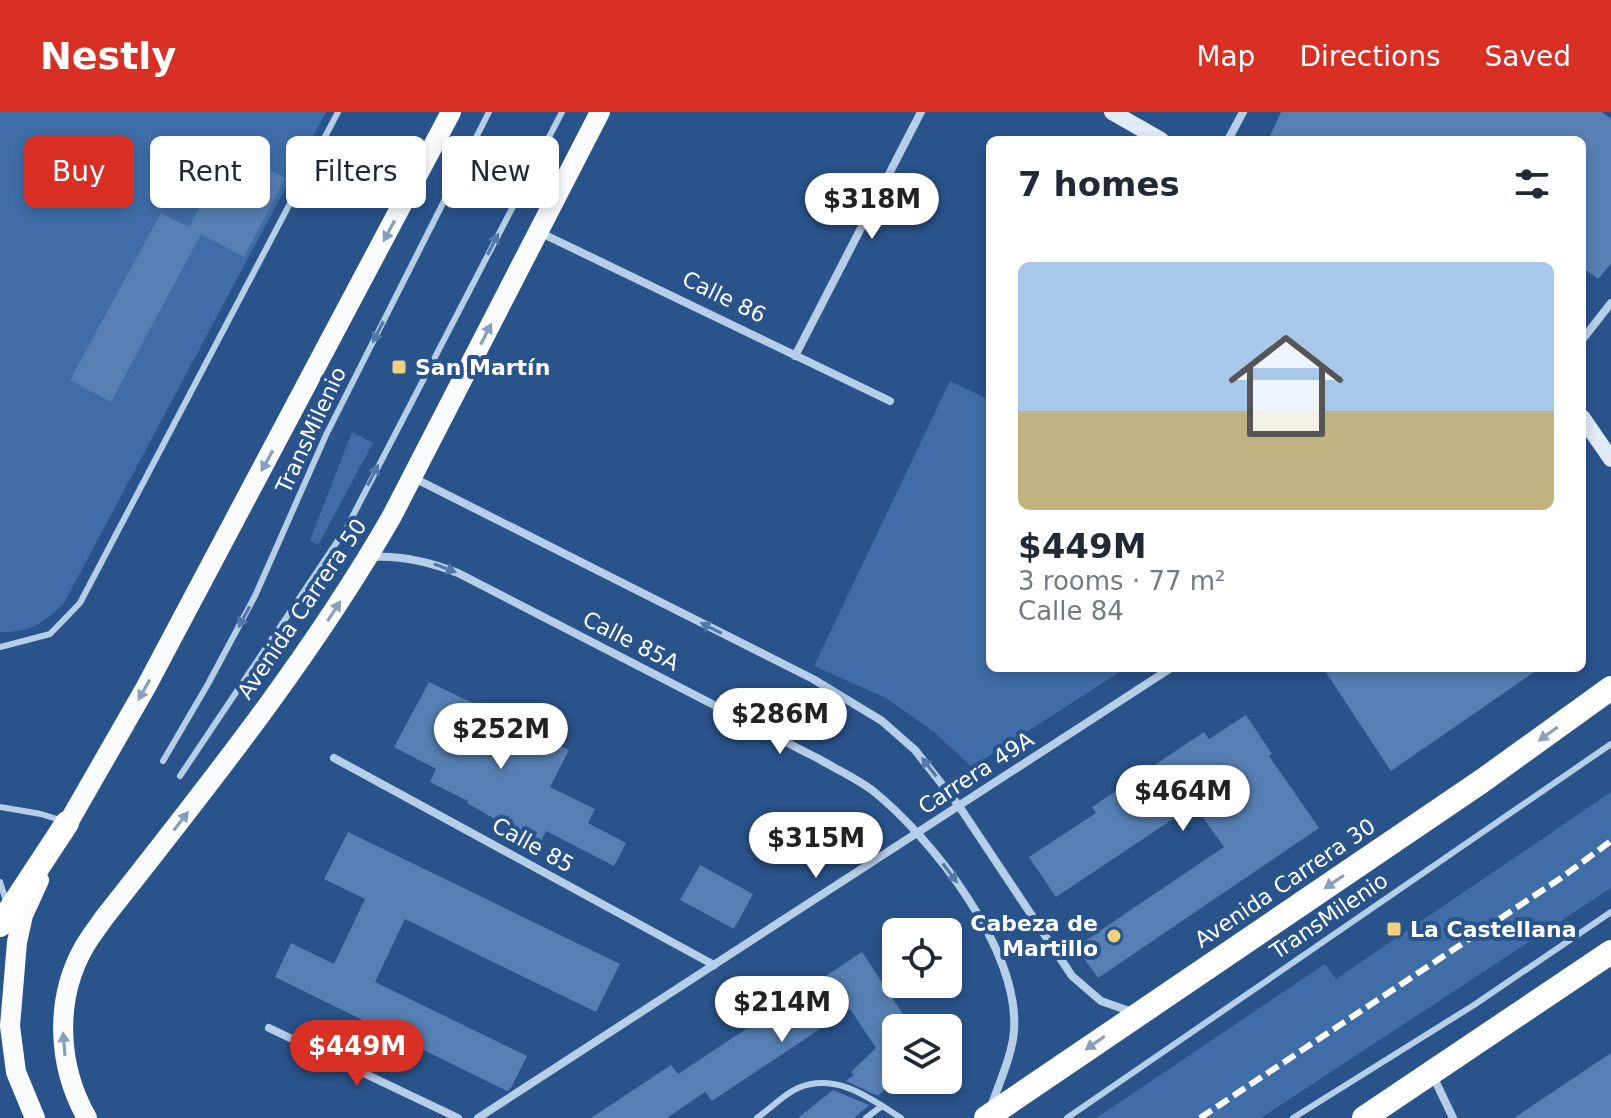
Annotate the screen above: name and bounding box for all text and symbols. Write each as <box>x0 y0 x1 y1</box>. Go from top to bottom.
text: Nestly <box>40 34 176 78</box>
text: Map <box>1196 40 1255 73</box>
text: Directions <box>1299 40 1440 73</box>
text: Saved <box>1484 40 1571 73</box>
chip: Buy <box>24 136 134 208</box>
chip: Rent <box>150 136 270 208</box>
chip: Filters <box>286 136 426 208</box>
chip: New <box>442 136 559 208</box>
icon: filters <box>1510 162 1554 206</box>
text: 7 homes <box>1018 164 1180 204</box>
pin: $318M <box>816 173 928 241</box>
text: $318M <box>823 184 921 214</box>
one-way arrow <box>382 219 395 242</box>
one-way arrow <box>487 233 500 256</box>
street label: Calle 86 <box>678 266 770 328</box>
icon: home <box>1214 314 1358 458</box>
one-way arrow <box>371 320 385 343</box>
one-way arrow <box>479 322 492 345</box>
place label: San Martín <box>415 355 550 380</box>
marker: San Martín <box>390 358 408 376</box>
street label: TransMilenio <box>270 363 351 498</box>
one-way arrow <box>260 449 274 472</box>
one-way arrow <box>366 464 380 486</box>
street label: Avenida Carrera 50 <box>232 514 372 704</box>
text: $449M <box>1018 526 1146 566</box>
one-way arrow <box>433 562 457 575</box>
text: 3 rooms · 77 m² <box>1018 566 1226 596</box>
text: Calle 84 <box>1018 596 1124 626</box>
one-way arrow <box>327 600 341 622</box>
one-way arrow <box>237 606 250 629</box>
street label: Calle 85A <box>579 606 683 676</box>
one-way arrow <box>700 621 723 635</box>
one-way arrow <box>138 679 152 701</box>
pin: $286M <box>724 688 836 756</box>
text: $286M <box>731 699 829 729</box>
pin: $252M <box>445 703 557 771</box>
text: $252M <box>452 714 550 744</box>
one-way arrow <box>1537 725 1558 741</box>
street label: Carrera 49A <box>914 727 1038 819</box>
one-way arrow <box>921 757 937 777</box>
pin: $464M <box>1127 765 1239 833</box>
text: $464M <box>1134 776 1232 806</box>
one-way arrow <box>172 811 188 831</box>
street label: Calle 85 <box>488 812 578 878</box>
pin: $315M <box>760 812 872 880</box>
street label: Avenida Carrera 30 <box>1190 813 1380 953</box>
text: $315M <box>767 823 865 853</box>
one-way arrow <box>942 863 958 883</box>
street label: TransMilenio <box>1265 867 1393 965</box>
one-way arrow <box>1323 874 1344 889</box>
place label: Cabeza de Martillo <box>970 911 1098 961</box>
place label: La Castellana <box>1410 917 1576 942</box>
map controls <box>882 918 962 1094</box>
button: locate <box>882 918 962 998</box>
marker: La Castellana <box>1385 920 1403 938</box>
marker: Cabeza de Martillo <box>1105 927 1123 945</box>
pin: $214M <box>726 976 838 1044</box>
text: $214M <box>733 987 831 1017</box>
button: layers <box>882 1014 962 1094</box>
pin: $449M <box>301 1020 413 1088</box>
one-way arrow <box>57 1031 70 1056</box>
text: $449M <box>308 1031 406 1061</box>
one-way arrow <box>1084 1035 1105 1050</box>

